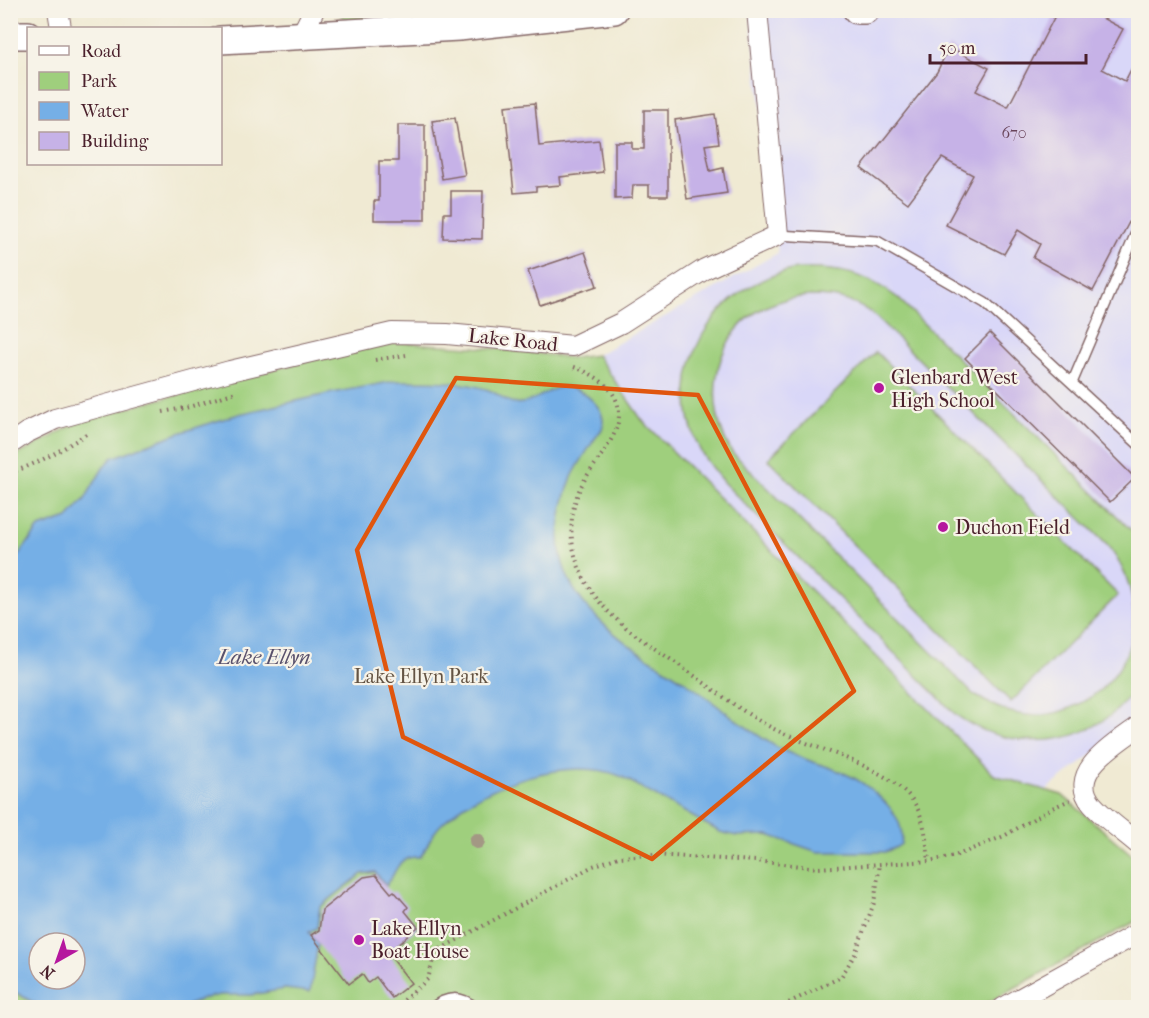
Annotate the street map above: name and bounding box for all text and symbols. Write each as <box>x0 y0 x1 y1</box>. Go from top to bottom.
legend <box>27 27 222 165</box>
scale bar <box>930 27 1086 65</box>
text: 50 m <box>939 38 976 59</box>
text: Road <box>81 41 121 62</box>
text: Park <box>81 71 118 92</box>
text: Water <box>80 101 129 122</box>
house number: 670 <box>1001 123 1027 142</box>
text: Building <box>81 131 149 152</box>
street label: Lake Road <box>467 324 560 356</box>
place label: Glenbard West High School <box>891 366 1018 412</box>
marker: Glenbard West High School <box>872 381 886 395</box>
place label: Duchon Field <box>955 516 1071 539</box>
marker: Duchon Field <box>936 520 950 534</box>
water label: Lake Ellyn <box>215 645 311 669</box>
park label: Lake Ellyn Park <box>354 665 489 688</box>
place label: Lake Ellyn Boat House <box>371 917 469 963</box>
north arrow <box>27 931 87 991</box>
marker: Lake Ellyn Boat House <box>352 933 366 947</box>
text: N <box>36 960 58 983</box>

